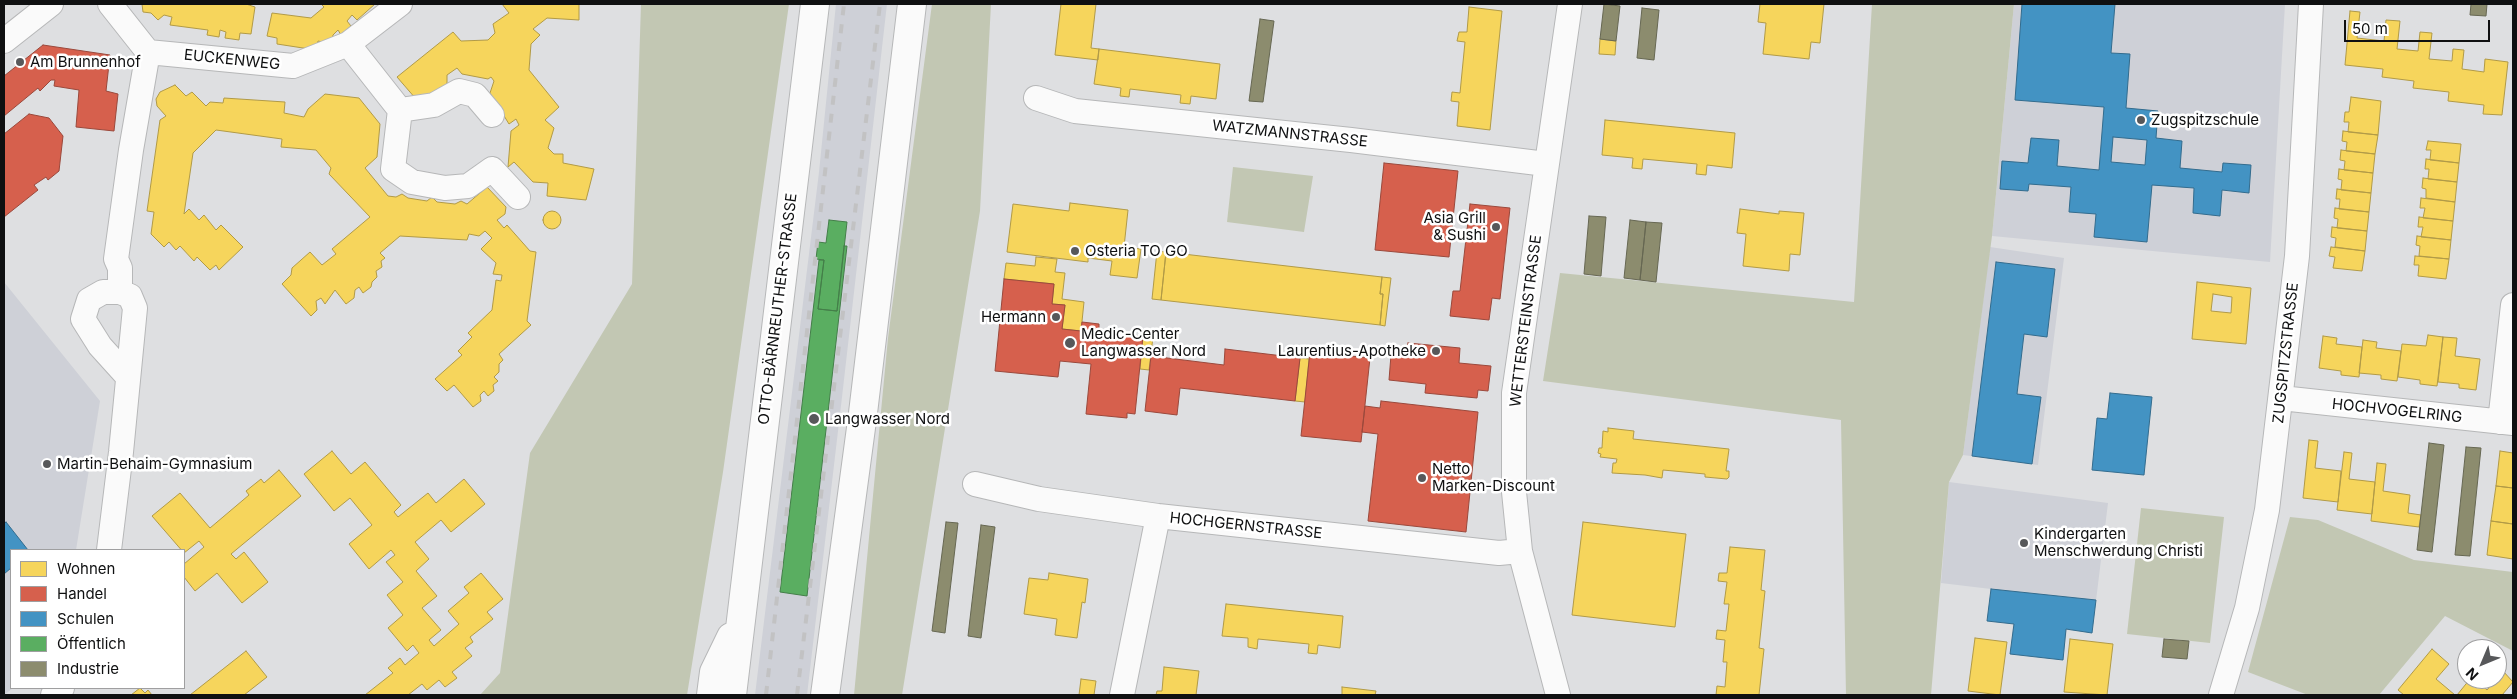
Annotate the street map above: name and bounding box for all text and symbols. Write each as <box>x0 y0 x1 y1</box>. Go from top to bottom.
scale bar <box>2347 10 2493 42</box>
text: 50 m <box>2352 19 2388 38</box>
street label: EUCKENWEG <box>183 46 281 74</box>
place label: Am Brunnenhof <box>30 53 141 71</box>
marker: Am Brunnenhof <box>14 56 26 68</box>
place label: Zugspitzschule <box>2151 111 2259 129</box>
marker: Zugspitzschule <box>2135 114 2147 126</box>
street label: WATZMANNSTRASSE <box>1211 117 1369 151</box>
street label: OTTO-BÄRNREUTHER-STRASSE <box>755 192 801 426</box>
place label: Asia Grill & Sushi <box>1423 209 1486 244</box>
marker: Asia Grill & Sushi <box>1490 221 1502 233</box>
street label: WETTERSTEINSTRASSE <box>1507 234 1545 408</box>
place label: Osteria TO GO <box>1085 242 1188 260</box>
marker: Osteria TO GO <box>1069 245 1081 257</box>
street label: ZUGSPITZSTRASSE <box>2270 282 2302 424</box>
place label: Hermann <box>981 308 1046 326</box>
marker: Hermann <box>1050 311 1062 323</box>
place label: Medic-Center Langwasser Nord <box>1081 325 1206 360</box>
marker: Medic-Center Langwasser Nord <box>1063 336 1077 350</box>
place label: Laurentius-Apotheke <box>1278 342 1426 360</box>
marker: Laurentius-Apotheke <box>1430 345 1442 357</box>
street label: HOCHVOGELRING <box>2331 395 2463 427</box>
place label: Langwasser Nord <box>825 410 950 428</box>
marker: Langwasser Nord <box>807 412 821 426</box>
place label: Martin-Behaim-Gymnasium <box>57 455 252 473</box>
marker: Martin-Behaim-Gymnasium <box>41 458 53 470</box>
place label: Netto Marken-Discount <box>1432 460 1555 495</box>
marker: Netto Marken-Discount <box>1416 472 1428 484</box>
street label: HOCHGERNSTRASSE <box>1169 509 1323 543</box>
place label: Kindergarten Menschwerdung Christi <box>2034 525 2203 560</box>
marker: Kindergarten Menschwerdung Christi <box>2018 537 2030 549</box>
legend <box>10 549 185 689</box>
text: Wohnen <box>57 559 115 578</box>
text: Handel <box>57 584 107 603</box>
text: Schulen <box>57 609 114 628</box>
text: Öffentlich <box>57 634 126 653</box>
north arrow <box>2457 639 2507 689</box>
text: Industrie <box>57 659 119 678</box>
text: N <box>2462 664 2482 684</box>

